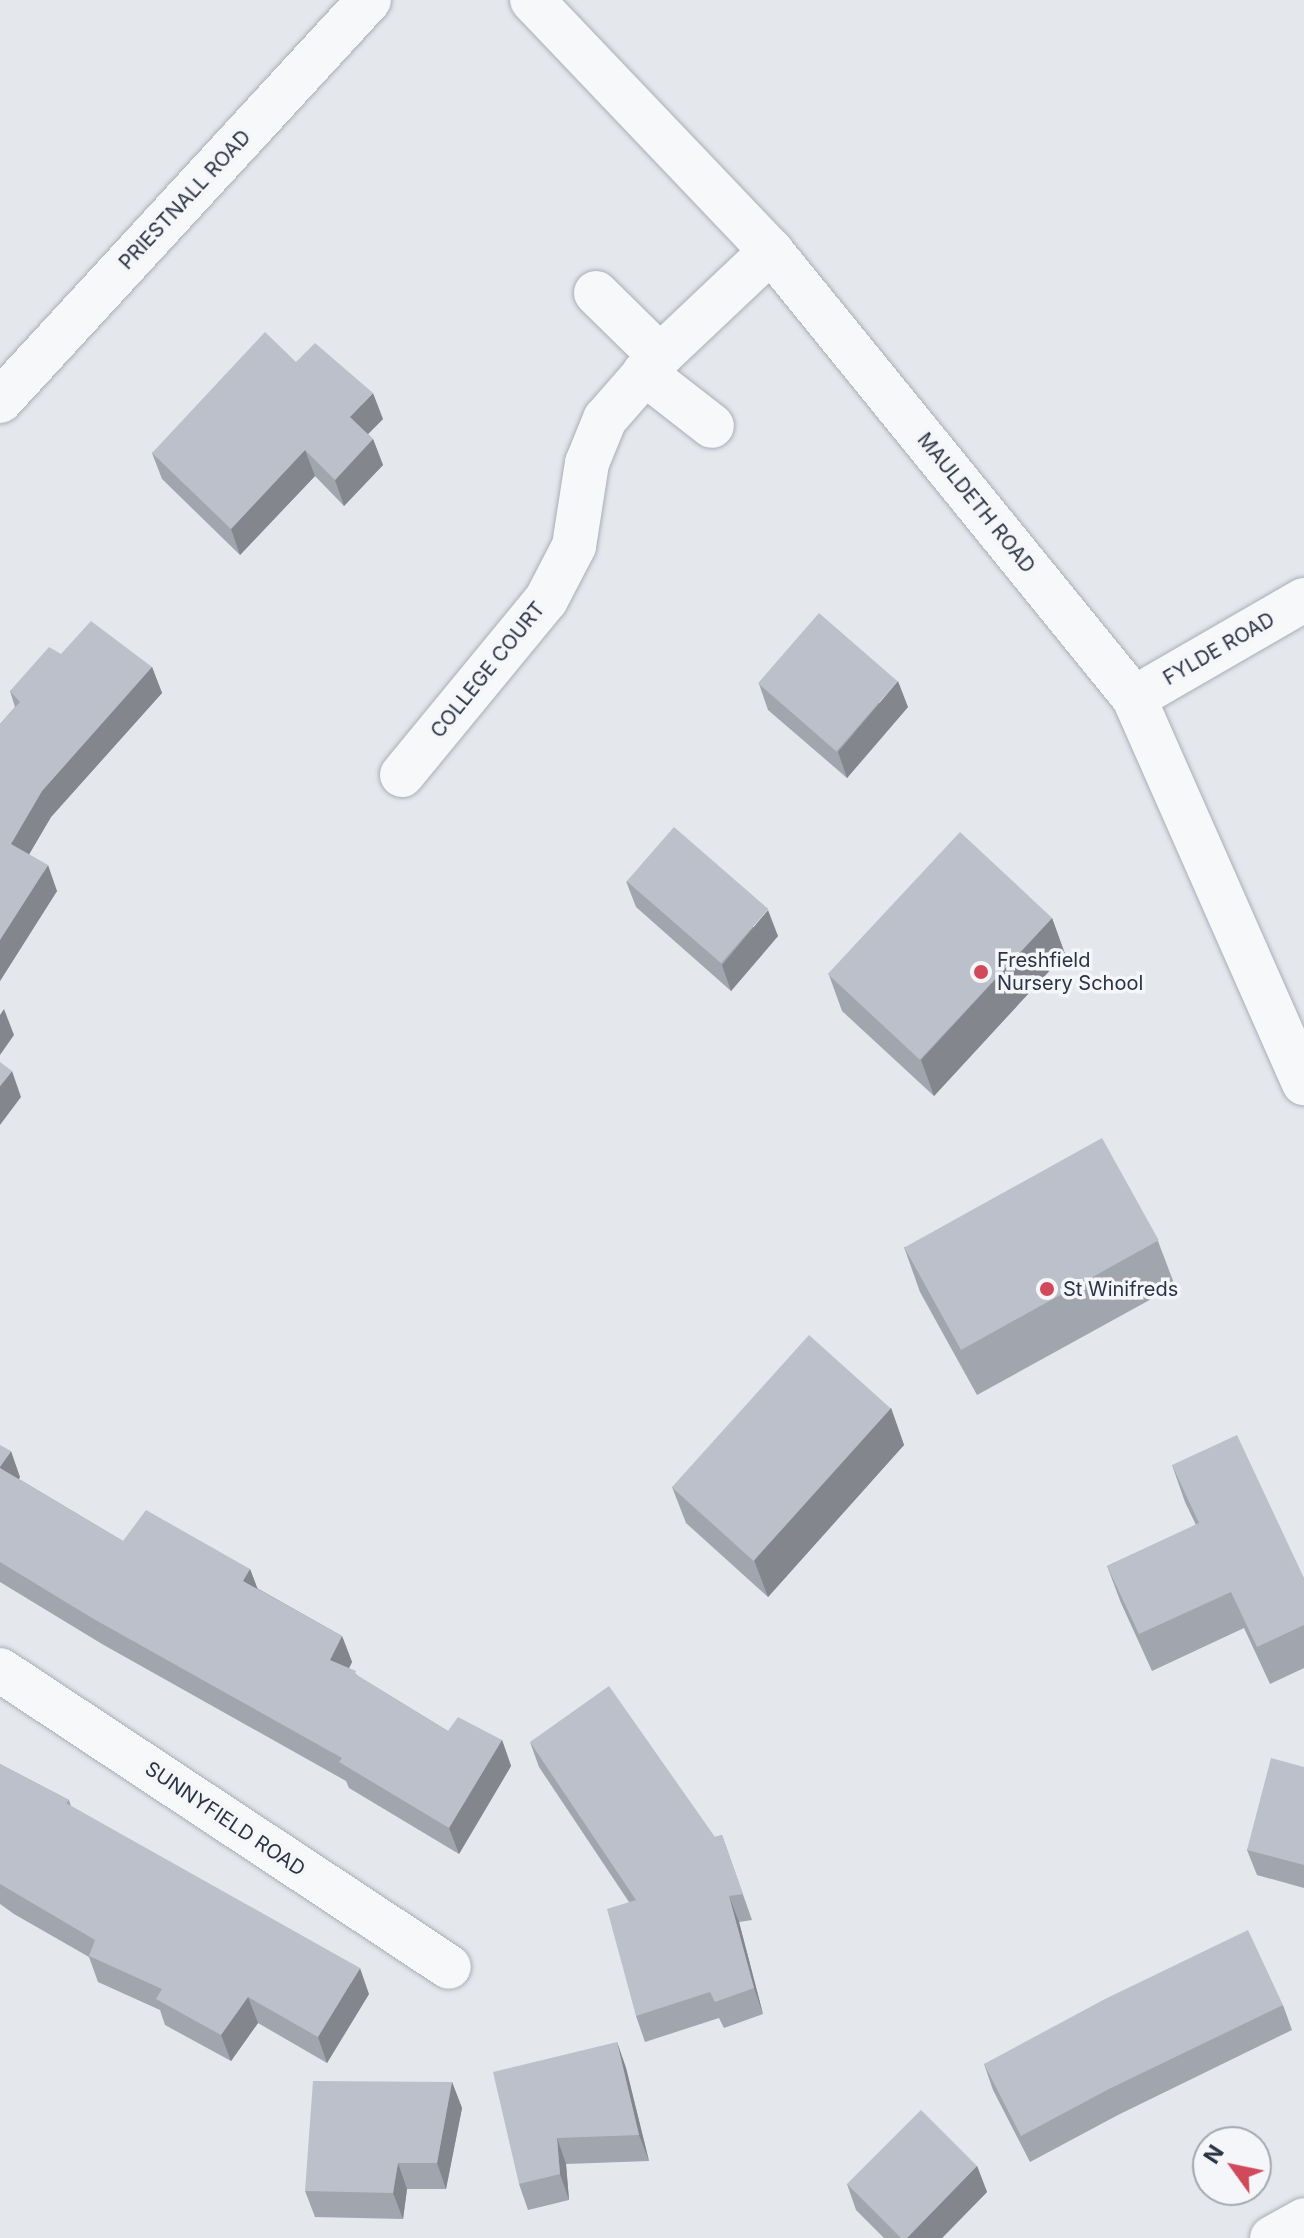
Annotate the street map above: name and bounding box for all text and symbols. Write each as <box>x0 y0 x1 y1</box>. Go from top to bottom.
street label: PRIESTNALL ROAD <box>114 125 256 275</box>
street label: MAULDETH ROAD <box>912 428 1040 578</box>
street label: COLLEGE COURT <box>426 597 550 743</box>
street label: FYLDE ROAD <box>1159 607 1279 691</box>
place label: Freshfield Nursery School <box>997 948 1143 995</box>
marker: Freshfield Nursery School <box>972 963 990 981</box>
place label: St Winifreds <box>1063 1277 1178 1301</box>
marker: St Winifreds <box>1038 1280 1056 1298</box>
street label: SUNNYFIELD ROAD <box>140 1757 310 1881</box>
north arrow <box>1192 2126 1272 2206</box>
text: N <box>1198 2140 1229 2168</box>

